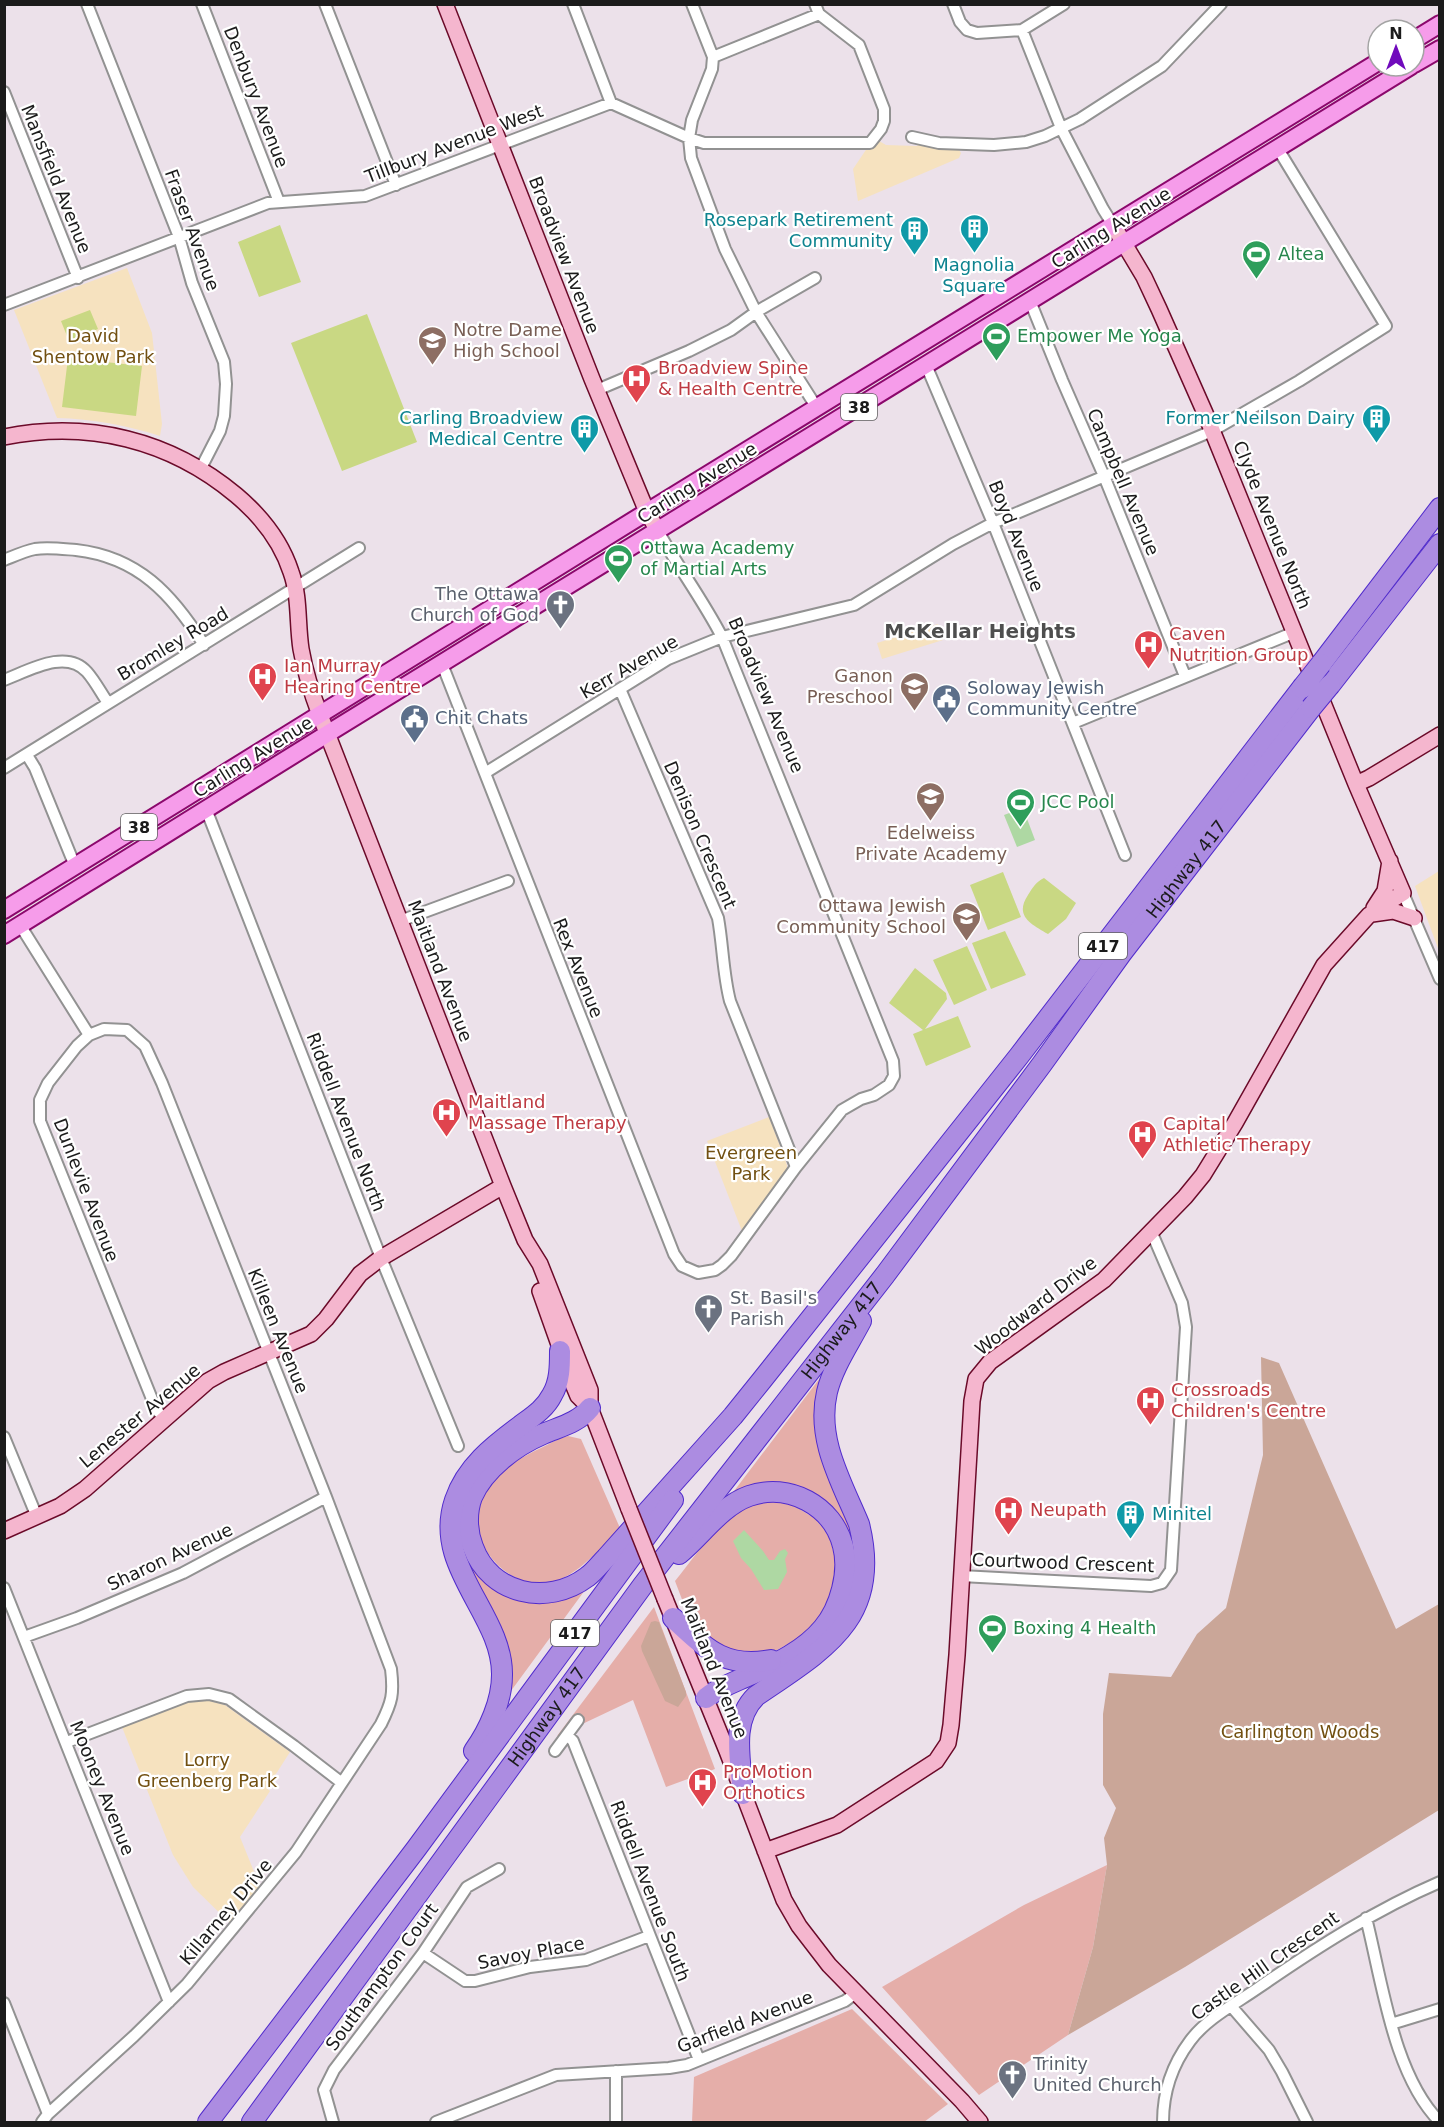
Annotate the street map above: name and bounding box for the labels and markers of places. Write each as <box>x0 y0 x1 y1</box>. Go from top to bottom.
place label: Rosepark Retirement Community <box>704 209 893 251</box>
building icon: Magnolia Square <box>958 212 990 254</box>
building icon: Rosepark Retirement Community <box>898 214 930 256</box>
sports icon: Altea <box>1241 238 1273 280</box>
place label: Altea <box>1278 243 1324 264</box>
place label: Magnolia Square <box>933 254 1015 296</box>
place label: Notre Dame High School <box>453 319 562 361</box>
sports icon: Empower Me Yoga <box>980 320 1012 362</box>
school or university icon: Notre Dame High School <box>416 324 448 366</box>
place label: Empower Me Yoga <box>1017 325 1182 346</box>
place label: Broadview Spine & Health Centre <box>658 357 808 399</box>
hospital icon: Broadview Spine & Health Centre <box>621 362 653 404</box>
building icon: Former Neilson Dairy <box>1360 402 1392 444</box>
place label: Carling Broadview Medical Centre <box>399 407 563 449</box>
place label: Former Neilson Dairy <box>1165 407 1355 428</box>
building icon: Carling Broadview Medical Centre <box>568 412 600 454</box>
place label: Ottawa Academy of Martial Arts <box>640 537 795 579</box>
sports icon: Ottawa Academy of Martial Arts <box>603 542 635 584</box>
place label: The Ottawa Church of God <box>410 583 539 625</box>
church icon: The Ottawa Church of God <box>544 588 576 630</box>
place label: Caven Nutrition Group <box>1169 623 1308 665</box>
hospital icon: Caven Nutrition Group <box>1132 628 1164 670</box>
place label: Ian Murray Hearing Centre <box>284 655 421 697</box>
hospital icon: Ian Murray Hearing Centre <box>247 660 279 702</box>
place label: Ganon Preschool <box>807 665 893 707</box>
school or university icon: Ganon Preschool <box>898 670 930 712</box>
place label: Soloway Jewish Community Centre <box>967 677 1137 719</box>
public building icon: Soloway Jewish Community Centre <box>930 682 962 724</box>
public building icon: Chit Chats <box>398 702 430 744</box>
place label: Chit Chats <box>435 707 528 728</box>
school or university icon: Edelweiss Private Academy <box>915 780 947 822</box>
sports icon: JCC Pool <box>1004 786 1036 828</box>
place label: JCC Pool <box>1040 791 1114 812</box>
place label: Edelweiss Private Academy <box>855 822 1007 864</box>
place label: Ottawa Jewish Community School <box>776 895 946 937</box>
school or university icon: Ottawa Jewish Community School <box>951 900 983 942</box>
place label: Maitland Massage Therapy <box>468 1091 627 1133</box>
hospital icon: Maitland Massage Therapy <box>431 1096 463 1138</box>
place label: Capital Athletic Therapy <box>1163 1113 1312 1155</box>
hospital icon: Capital Athletic Therapy <box>1126 1118 1158 1160</box>
place label: St. Basil's Parish <box>730 1287 817 1329</box>
church icon: St. Basil's Parish <box>693 1292 725 1334</box>
place label: Crossroads Children's Centre <box>1171 1379 1326 1421</box>
hospital icon: Crossroads Children's Centre <box>1134 1384 1166 1426</box>
hospital icon: Neupath <box>993 1494 1025 1536</box>
building icon: Minitel <box>1115 1498 1147 1540</box>
place label: Neupath <box>1030 1499 1107 1520</box>
place label: Minitel <box>1152 1503 1212 1524</box>
sports icon: Boxing 4 Health <box>976 1612 1008 1654</box>
place label: Boxing 4 Health <box>1013 1617 1156 1638</box>
place label: ProMotion Orthotics <box>723 1761 813 1803</box>
hospital icon: ProMotion Orthotics <box>686 1766 718 1808</box>
place label: Trinity United Church <box>1032 2053 1162 2095</box>
church icon: Trinity United Church <box>996 2058 1028 2100</box>

